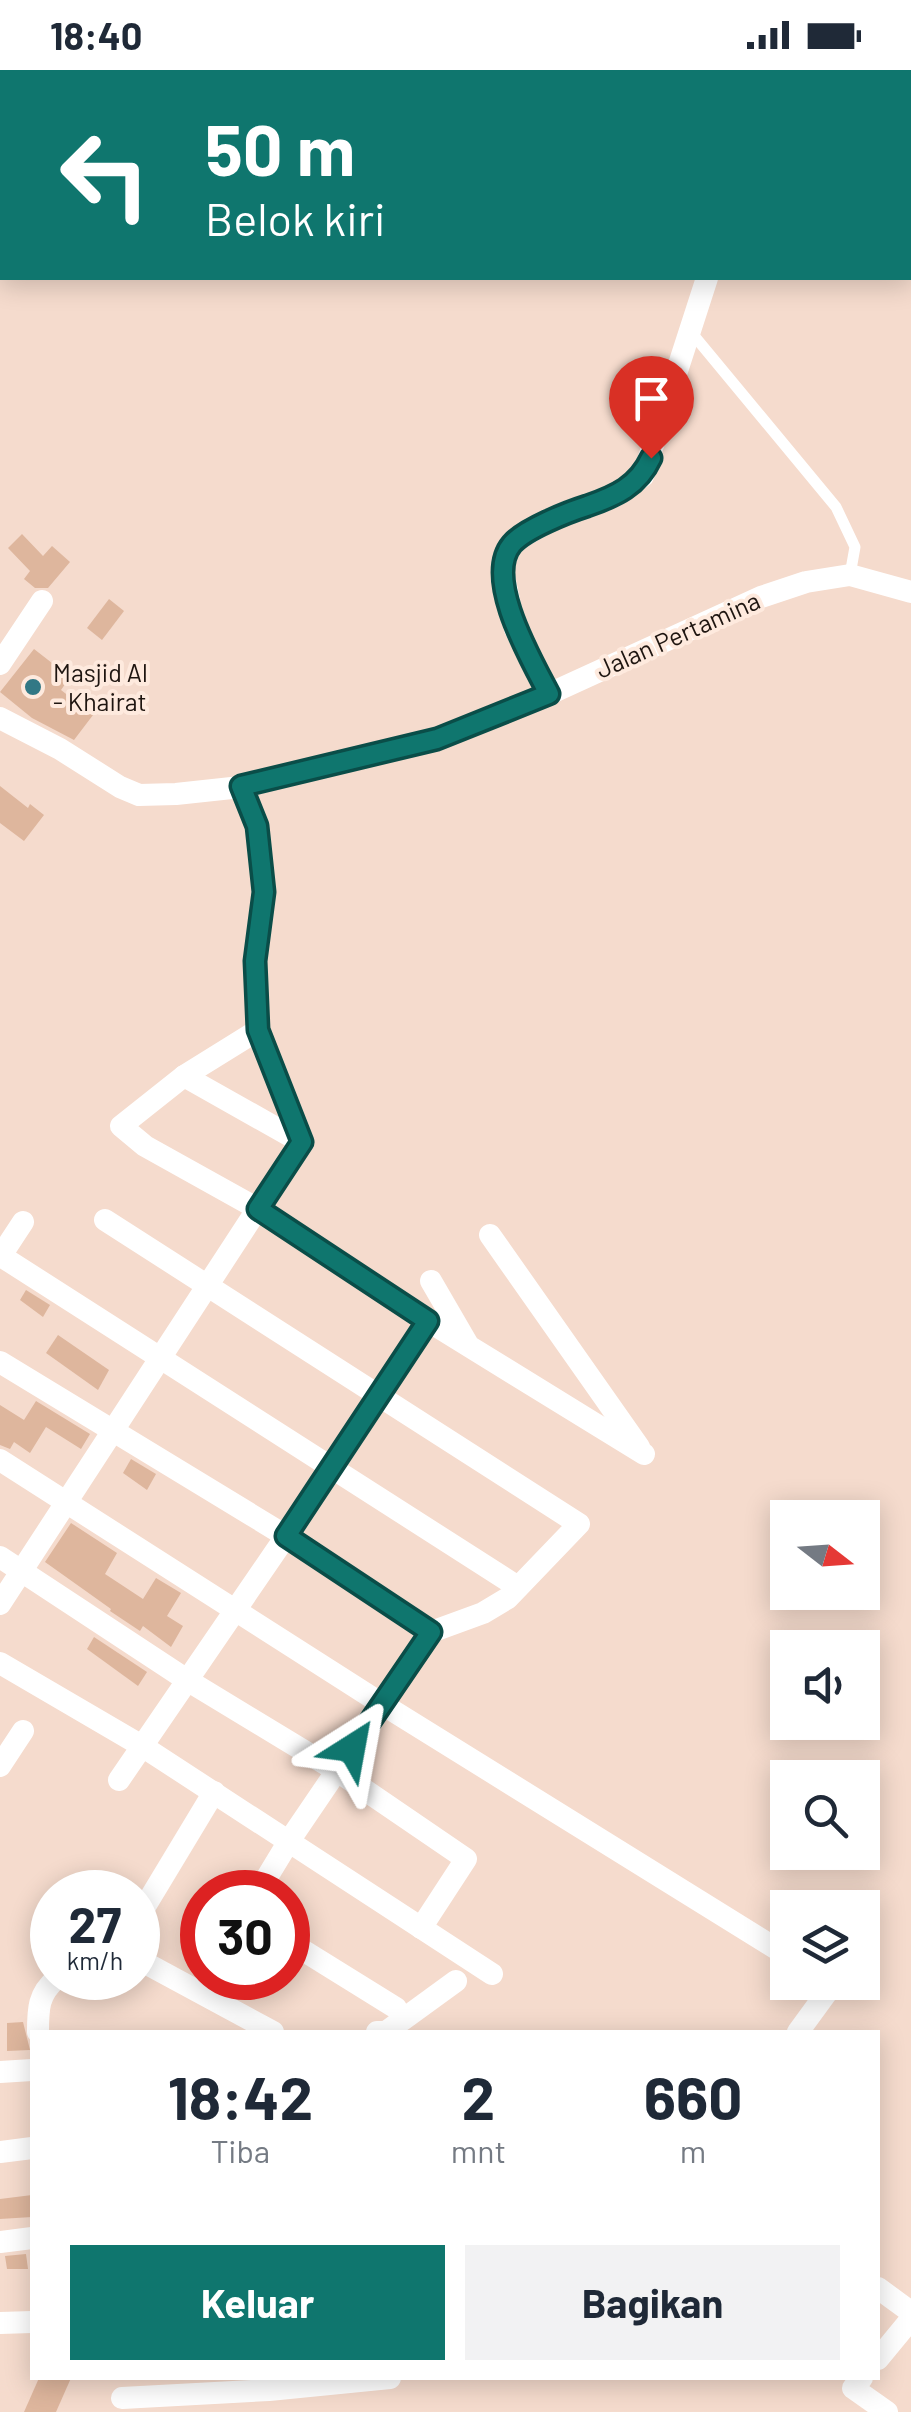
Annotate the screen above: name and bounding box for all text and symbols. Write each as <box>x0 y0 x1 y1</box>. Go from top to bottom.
text: 18:40 <box>50 12 143 58</box>
text: 50 m <box>205 106 355 190</box>
icon: left <box>40 110 170 240</box>
text: Belok kiri <box>205 191 386 245</box>
pin <box>609 356 694 459</box>
icon: arrive <box>624 371 679 426</box>
street label: Jalan Pertamina <box>591 584 764 684</box>
place label: Masjid Al - Khairat <box>53 657 148 716</box>
marker: Masjid Al - Khairat <box>22 676 44 698</box>
north arrow <box>770 1500 880 1610</box>
map controls <box>770 1500 880 2000</box>
button: sound <box>770 1630 880 1740</box>
position arrow <box>300 1696 404 1800</box>
button: search <box>770 1760 880 1870</box>
speed limit sign: 30 <box>180 1870 310 2000</box>
button: layers <box>770 1890 880 2000</box>
text: 27 <box>69 1893 121 1953</box>
text: km/h <box>67 1945 123 1975</box>
text: 18:42 <box>168 2060 313 2132</box>
text: 2 <box>462 2060 495 2132</box>
text: 660 <box>644 2060 742 2132</box>
text: Tiba <box>210 2131 270 2169</box>
text: mnt <box>451 2131 506 2169</box>
text: m <box>680 2131 706 2169</box>
button: Keluar <box>70 2245 445 2360</box>
button: Bagikan <box>465 2245 840 2360</box>

